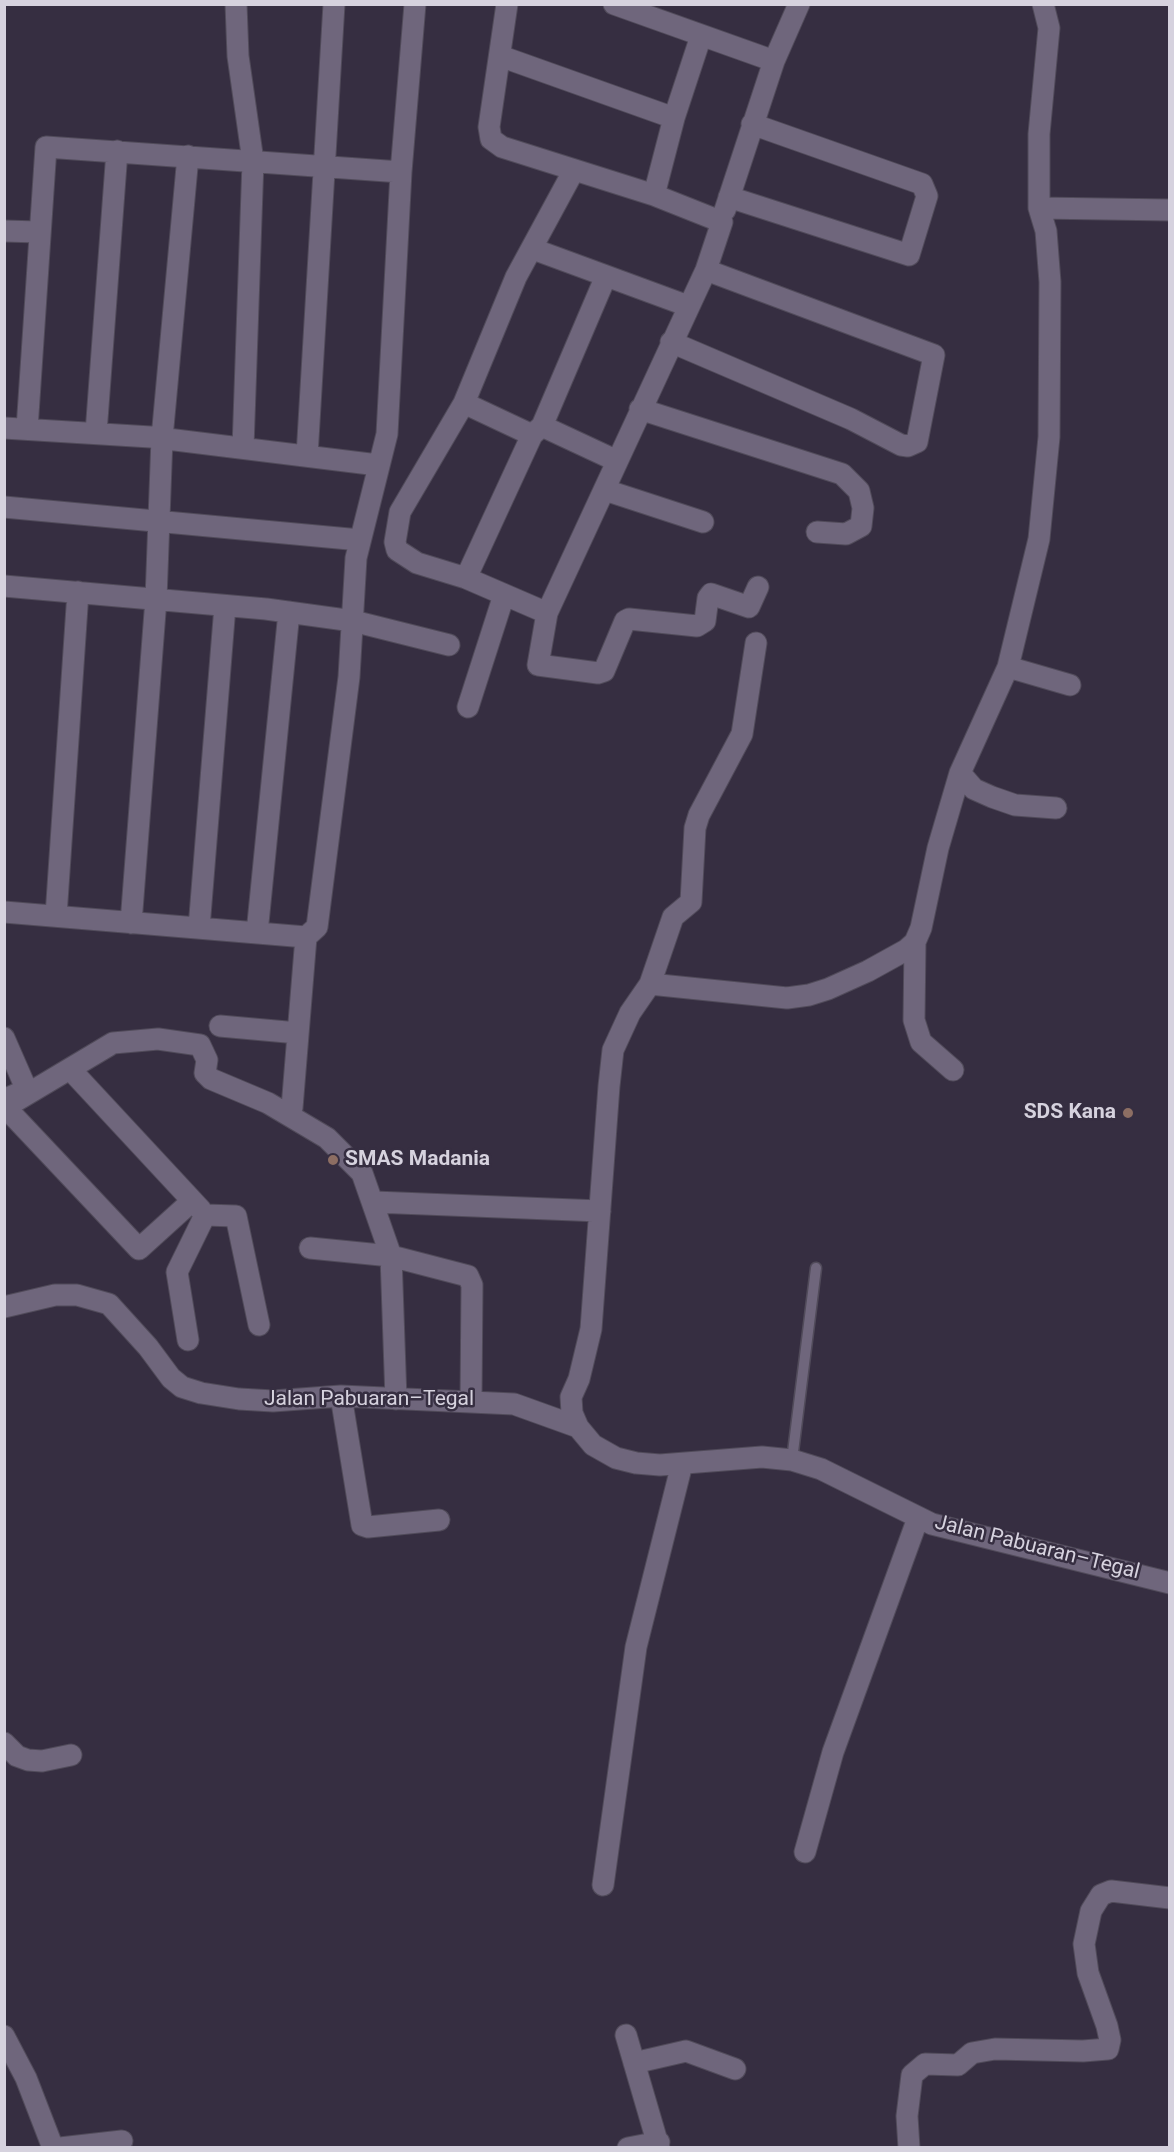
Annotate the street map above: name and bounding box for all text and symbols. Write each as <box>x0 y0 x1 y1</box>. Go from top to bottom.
place label: SDS Kana <box>1024 1100 1116 1126</box>
marker: SDS Kana <box>1121 1106 1135 1120</box>
place label: SMAS Madania <box>345 1147 490 1173</box>
marker: SMAS Madania <box>326 1153 340 1167</box>
street label: Jalan Pabuaran–Tegal <box>264 1387 474 1413</box>
street label: Jalan Pabuaran–Tegal <box>932 1510 1142 1586</box>

